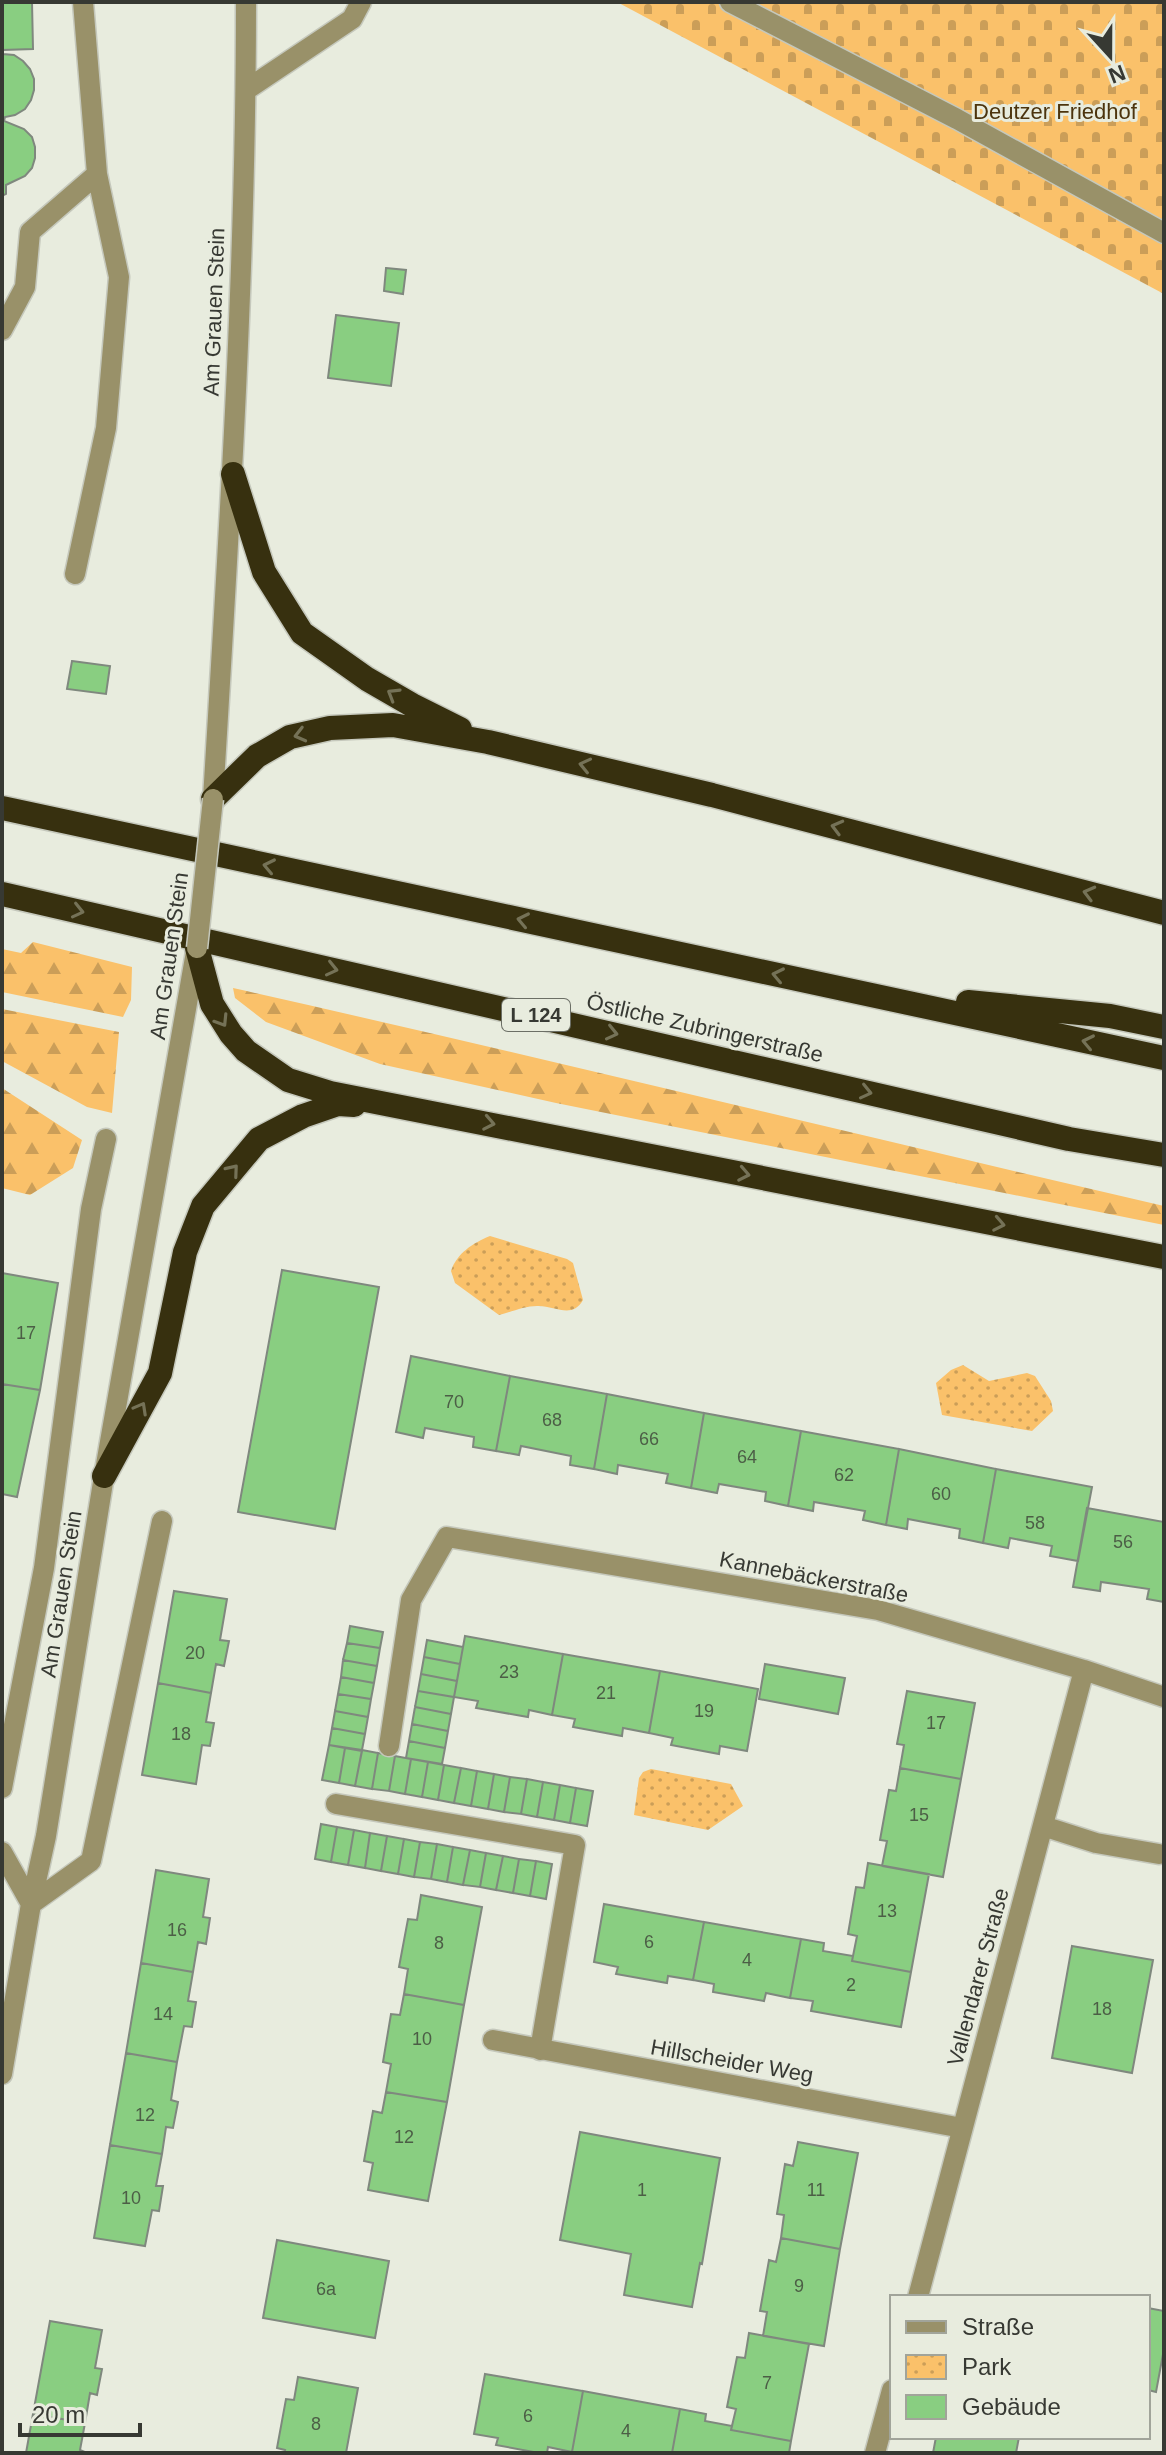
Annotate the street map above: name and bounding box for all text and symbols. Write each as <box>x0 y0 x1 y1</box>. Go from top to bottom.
north arrow <box>1070 16 1150 96</box>
text: N <box>1105 60 1129 89</box>
park label: Deutzer Friedhof <box>973 99 1138 124</box>
street label: Am Grauen Stein <box>199 227 229 397</box>
one-way arrow <box>387 688 402 704</box>
one-way arrow <box>294 726 308 743</box>
one-way arrow <box>578 757 592 774</box>
one-way arrow <box>831 820 844 837</box>
one-way arrow <box>263 858 277 875</box>
street label: Am Grauen Stein <box>145 871 193 1041</box>
one-way arrow <box>1082 886 1096 903</box>
one-way arrow <box>71 902 84 919</box>
one-way arrow <box>517 912 531 929</box>
one-way arrow <box>324 960 338 977</box>
one-way arrow <box>771 967 785 984</box>
street label: Östliche Zubringerstraße <box>584 989 826 1067</box>
road number: L 124 <box>502 999 570 1031</box>
one-way arrow <box>213 1012 228 1026</box>
one-way arrow <box>605 1024 619 1041</box>
one-way arrow <box>1081 1034 1095 1051</box>
one-way arrow <box>858 1083 872 1100</box>
one-way arrow <box>482 1114 496 1131</box>
one-way arrow <box>223 1165 238 1179</box>
one-way arrow <box>737 1165 750 1182</box>
one-way arrow <box>992 1215 1006 1232</box>
house number: 17 <box>16 1323 36 1343</box>
house number: 70 <box>444 1392 464 1412</box>
one-way arrow <box>131 1402 147 1417</box>
house number: 68 <box>542 1410 562 1430</box>
house number: 66 <box>639 1429 659 1449</box>
house number: 64 <box>737 1447 757 1467</box>
house number: 62 <box>834 1465 854 1485</box>
house number: 60 <box>931 1484 951 1504</box>
street label: Am Grauen Stein <box>35 1509 87 1679</box>
house number: 58 <box>1025 1513 1045 1533</box>
house number: 56 <box>1113 1532 1133 1552</box>
street label: Kannebäckerstraße <box>717 1546 911 1608</box>
house number: 20 <box>185 1643 205 1663</box>
house number: 23 <box>499 1662 519 1682</box>
house number: 21 <box>596 1683 616 1703</box>
house number: 19 <box>694 1701 714 1721</box>
house number: 17 <box>926 1713 946 1733</box>
house number: 18 <box>171 1724 191 1744</box>
house number: 15 <box>909 1805 929 1825</box>
street label: Vallendarer Straße <box>942 1885 1014 2069</box>
house number: 13 <box>877 1901 897 1921</box>
house number: 16 <box>167 1920 187 1940</box>
house number: 6 <box>644 1932 654 1952</box>
house number: 8 <box>434 1933 444 1953</box>
house number: 4 <box>742 1950 752 1970</box>
house number: 2 <box>846 1975 856 1995</box>
house number: 18 <box>1092 1999 1112 2019</box>
house number: 14 <box>153 2004 173 2024</box>
house number: 10 <box>412 2029 432 2049</box>
street label: Hillscheider Weg <box>649 2034 815 2088</box>
house number: 12 <box>135 2105 155 2125</box>
house number: 12 <box>394 2127 414 2147</box>
house number: 1 <box>637 2180 647 2200</box>
house number: 11 <box>807 2180 825 2200</box>
house number: 10 <box>121 2188 141 2208</box>
house number: 9 <box>794 2276 804 2296</box>
house number: 6a <box>316 2279 337 2299</box>
legend <box>890 2295 1150 2439</box>
text: Straße <box>962 2313 1034 2340</box>
text: Park <box>962 2353 1012 2380</box>
house number: 7 <box>762 2373 772 2393</box>
scale bar <box>20 2387 140 2437</box>
text: Gebäude <box>962 2393 1061 2420</box>
text: 20 m <box>32 2401 85 2428</box>
house number: 6 <box>523 2406 533 2426</box>
house number: 8 <box>311 2414 321 2434</box>
house number: 4 <box>621 2421 631 2441</box>

